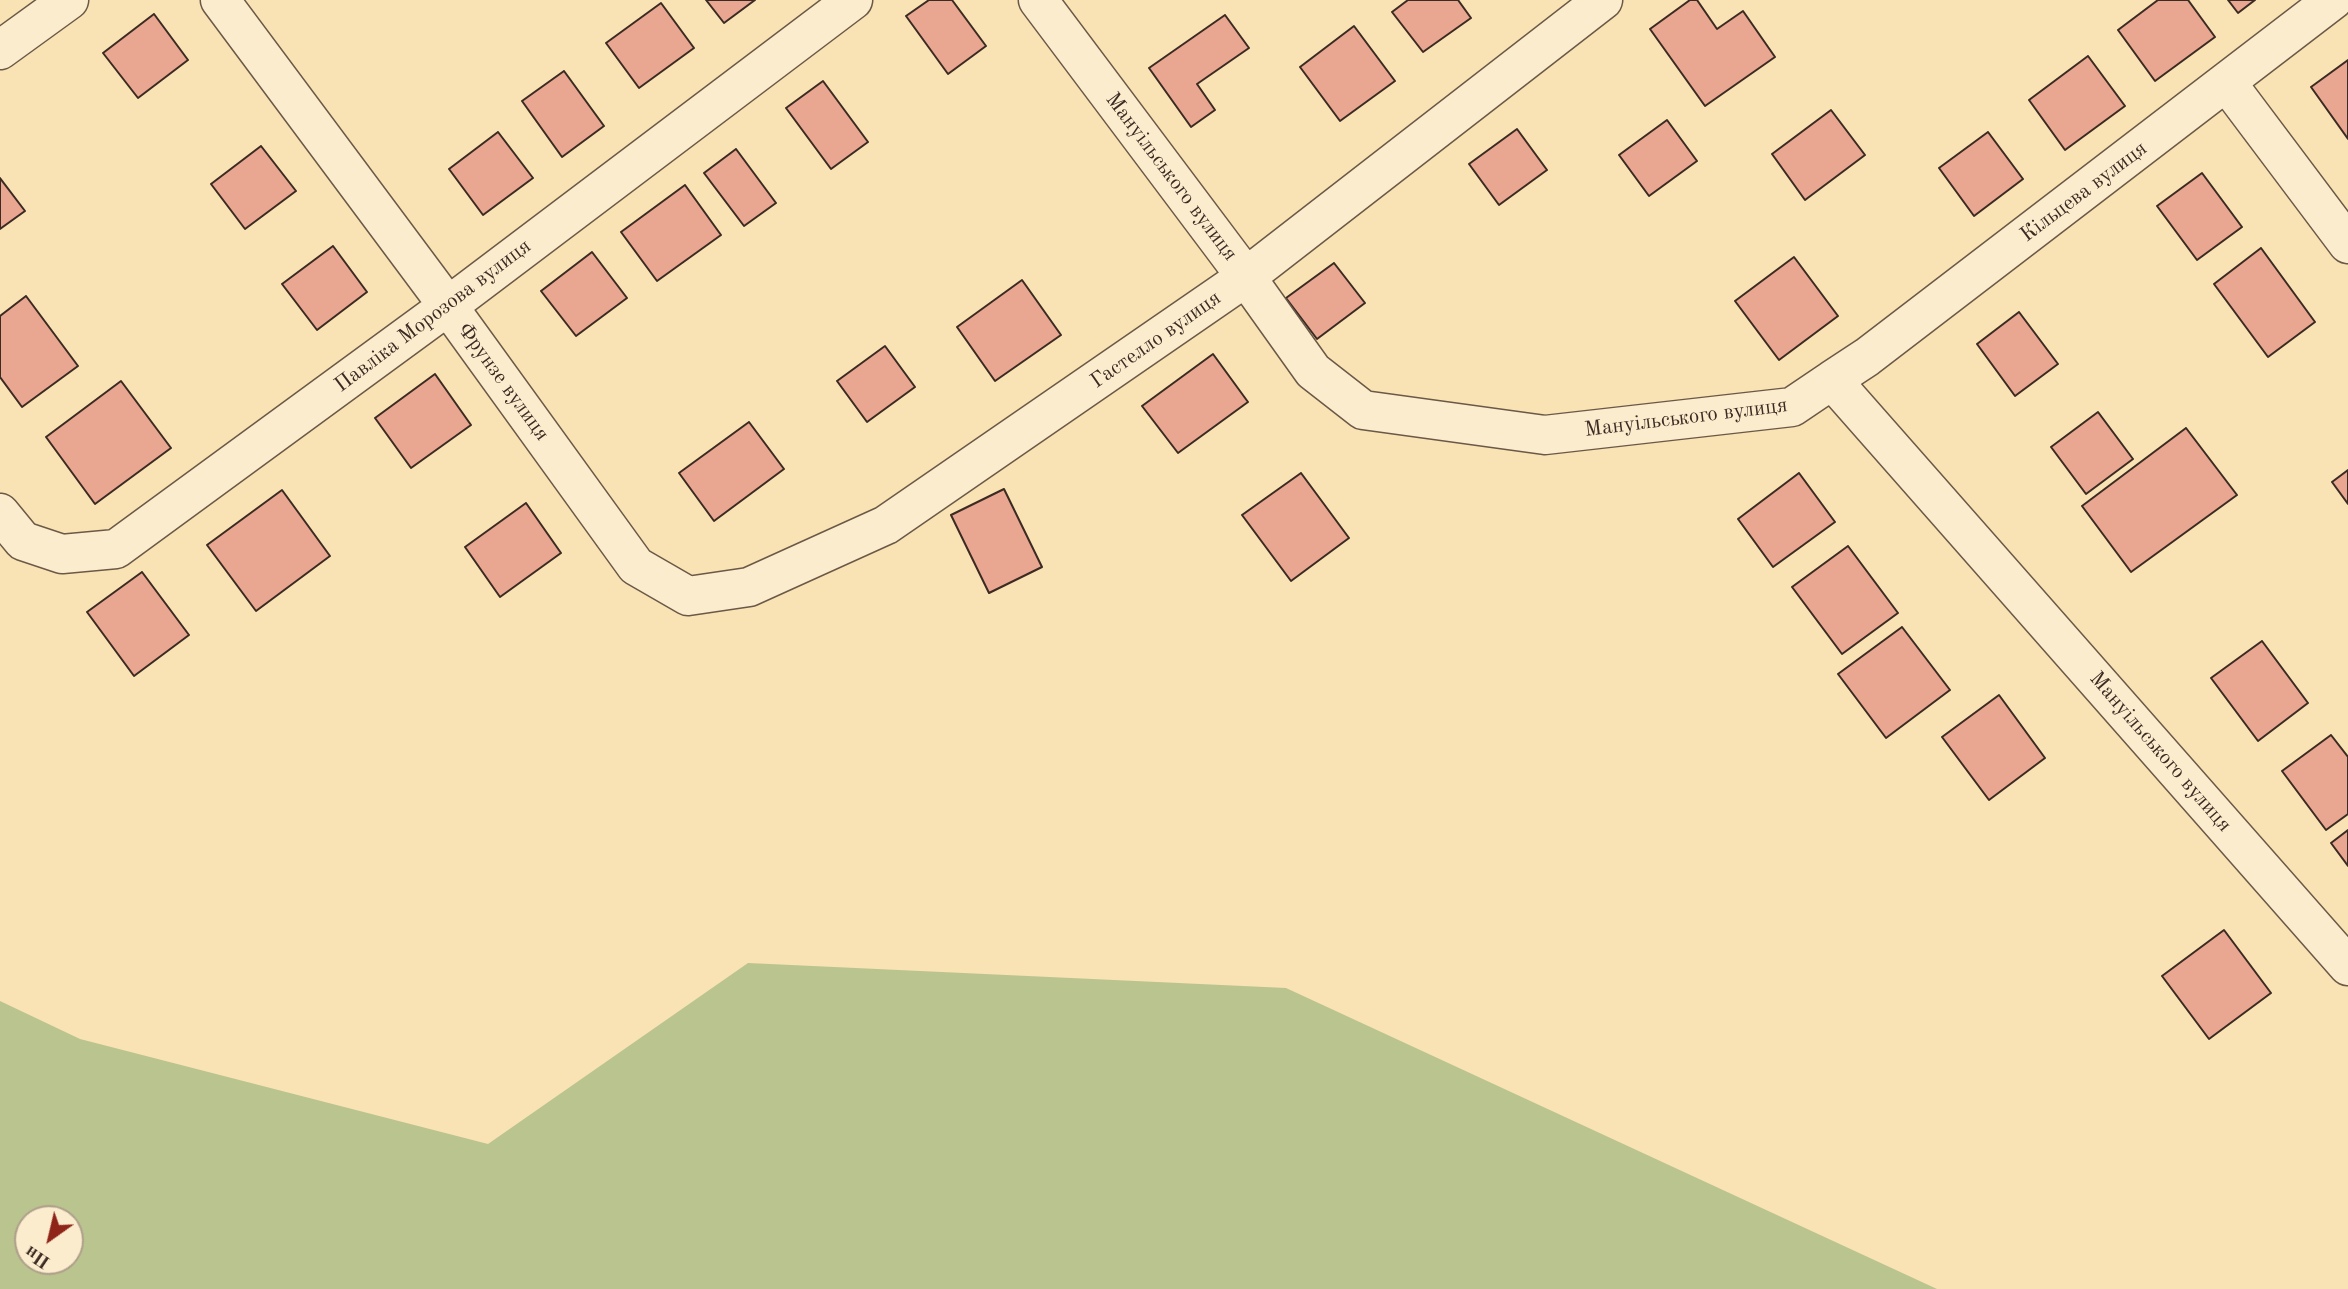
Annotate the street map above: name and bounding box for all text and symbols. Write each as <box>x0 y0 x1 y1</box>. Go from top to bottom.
street label: Мануільського вулиця <box>1100 88 1242 266</box>
street label: Кільцева вулиця <box>2016 136 2152 248</box>
street label: Павліка Морозова вулиця <box>330 234 536 398</box>
street label: Гастелло вулиця <box>1086 286 1226 394</box>
street label: Фрунзе вулиця <box>452 318 554 446</box>
street label: Мануільського вулиця <box>1583 393 1789 443</box>
street label: Мануільського вулиця <box>2084 667 2236 837</box>
north arrow <box>14 1205 84 1275</box>
text: Пн <box>22 1241 54 1271</box>

